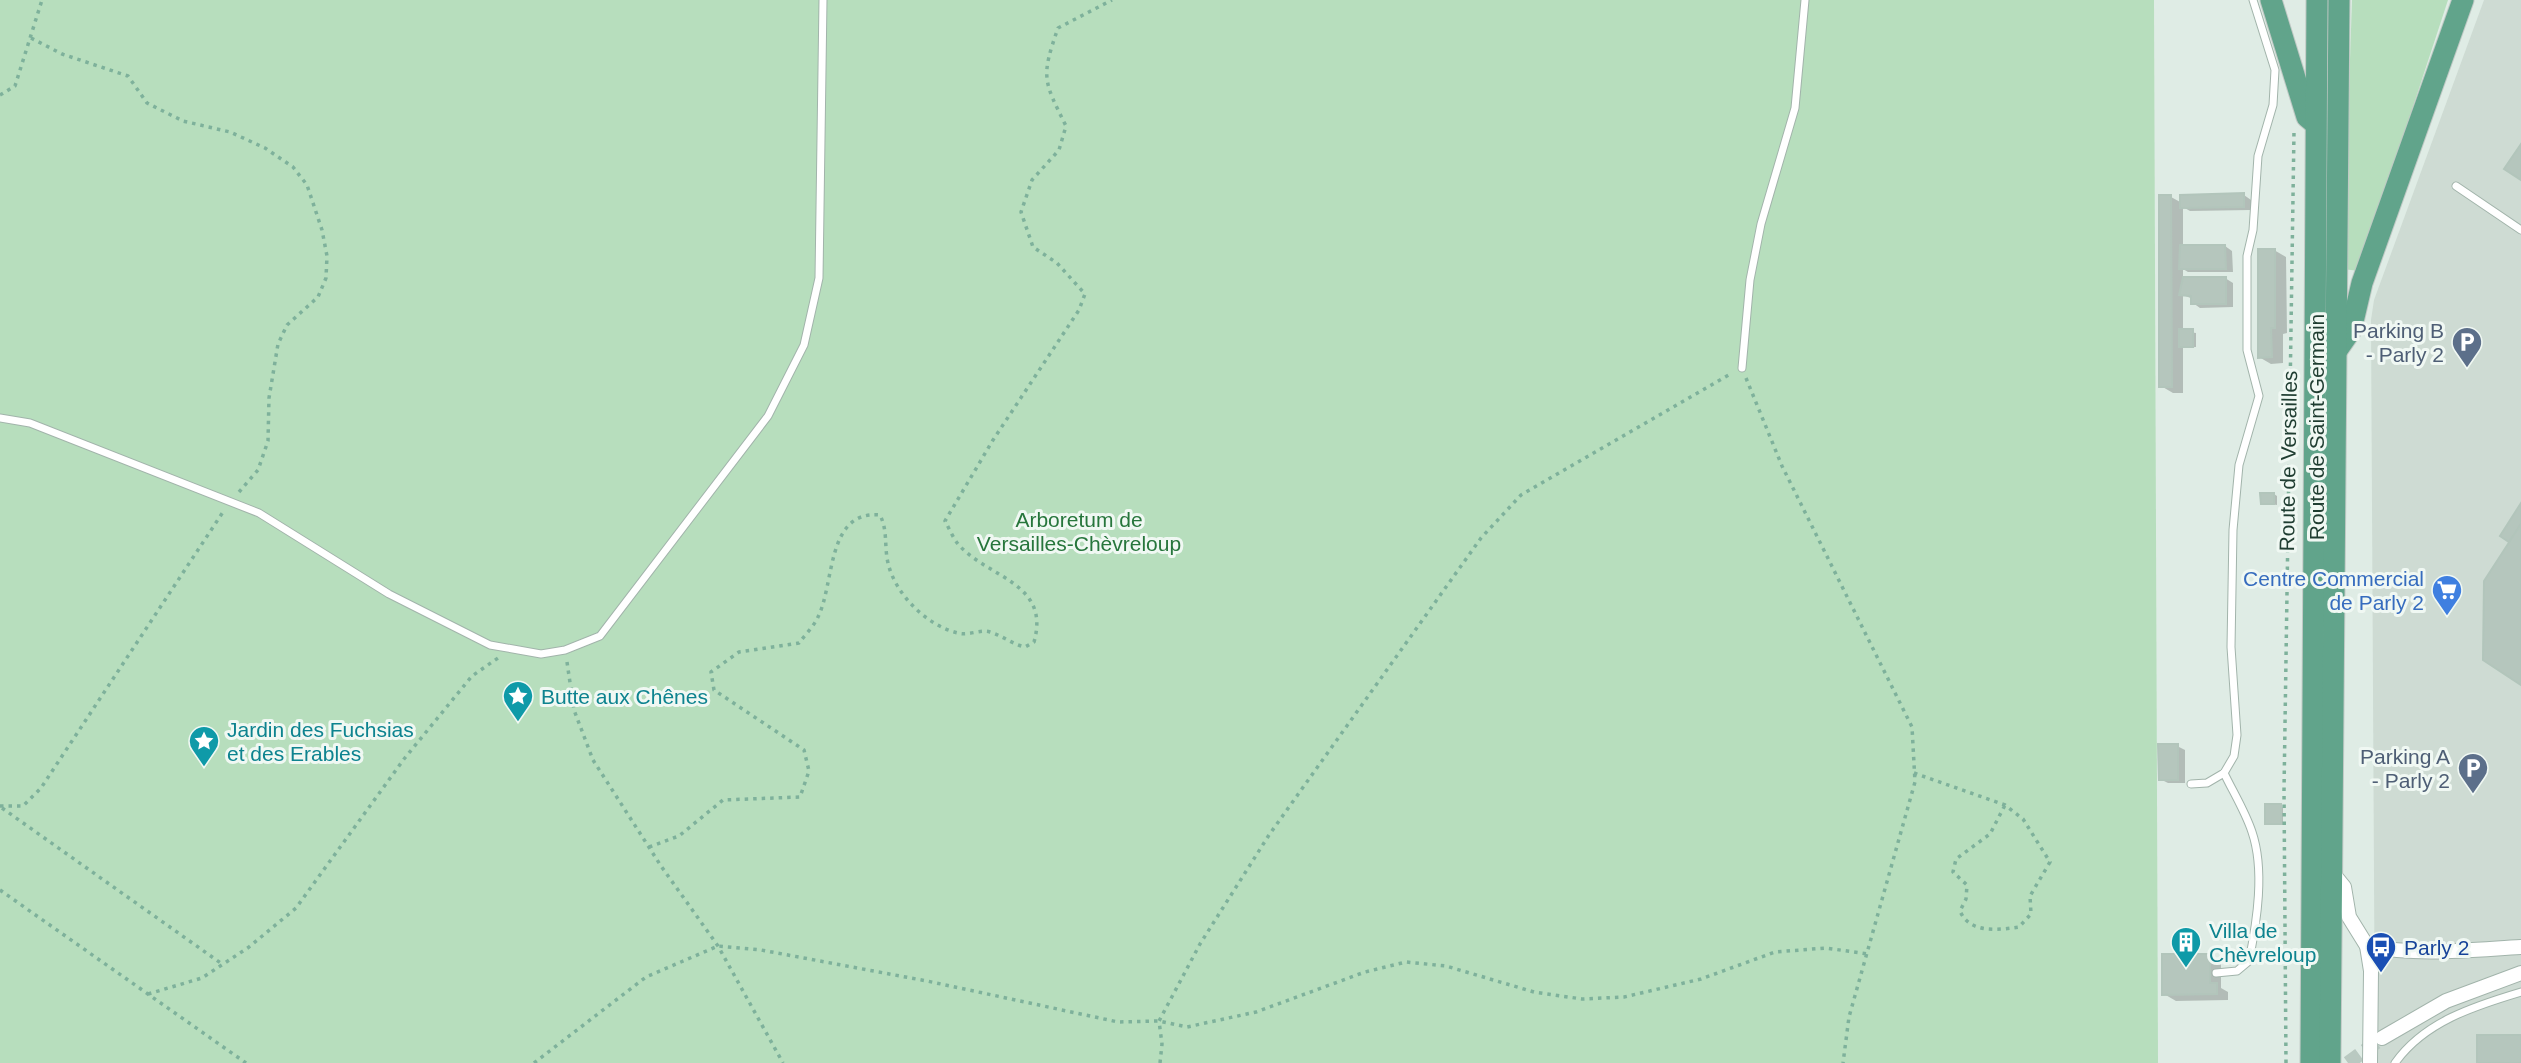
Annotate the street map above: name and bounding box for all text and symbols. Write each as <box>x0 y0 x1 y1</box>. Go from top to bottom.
street label: Route de Saint-Germain <box>2305 314 2328 540</box>
place label: Parking B - Parly 2 <box>2353 319 2444 366</box>
parking icon: Parking B - Parly 2 <box>2450 325 2484 369</box>
street label: Route de Versailles <box>2275 370 2301 552</box>
park label: Arboretum de Versailles-Chèvreloup <box>977 508 1181 555</box>
place label: Centre Commercial de Parly 2 <box>2243 567 2424 614</box>
supermarket icon: Centre Commercial de Parly 2 <box>2430 573 2464 617</box>
place icon: Butte aux Chênes <box>501 679 535 723</box>
place label: Butte aux Chênes <box>541 685 708 708</box>
place label: Jardin des Fuchsias et des Erables <box>227 718 414 765</box>
place icon: Jardin des Fuchsias et des Erables <box>187 724 221 768</box>
place label: Parking A - Parly 2 <box>2360 745 2450 792</box>
parking icon: Parking A - Parly 2 <box>2456 751 2490 795</box>
place label: Villa de Chèvreloup <box>2209 919 2316 966</box>
building icon: Villa de Chèvreloup <box>2169 925 2203 969</box>
bus stop icon: Parly 2 <box>2364 930 2398 974</box>
place label: Parly 2 <box>2404 936 2469 959</box>

